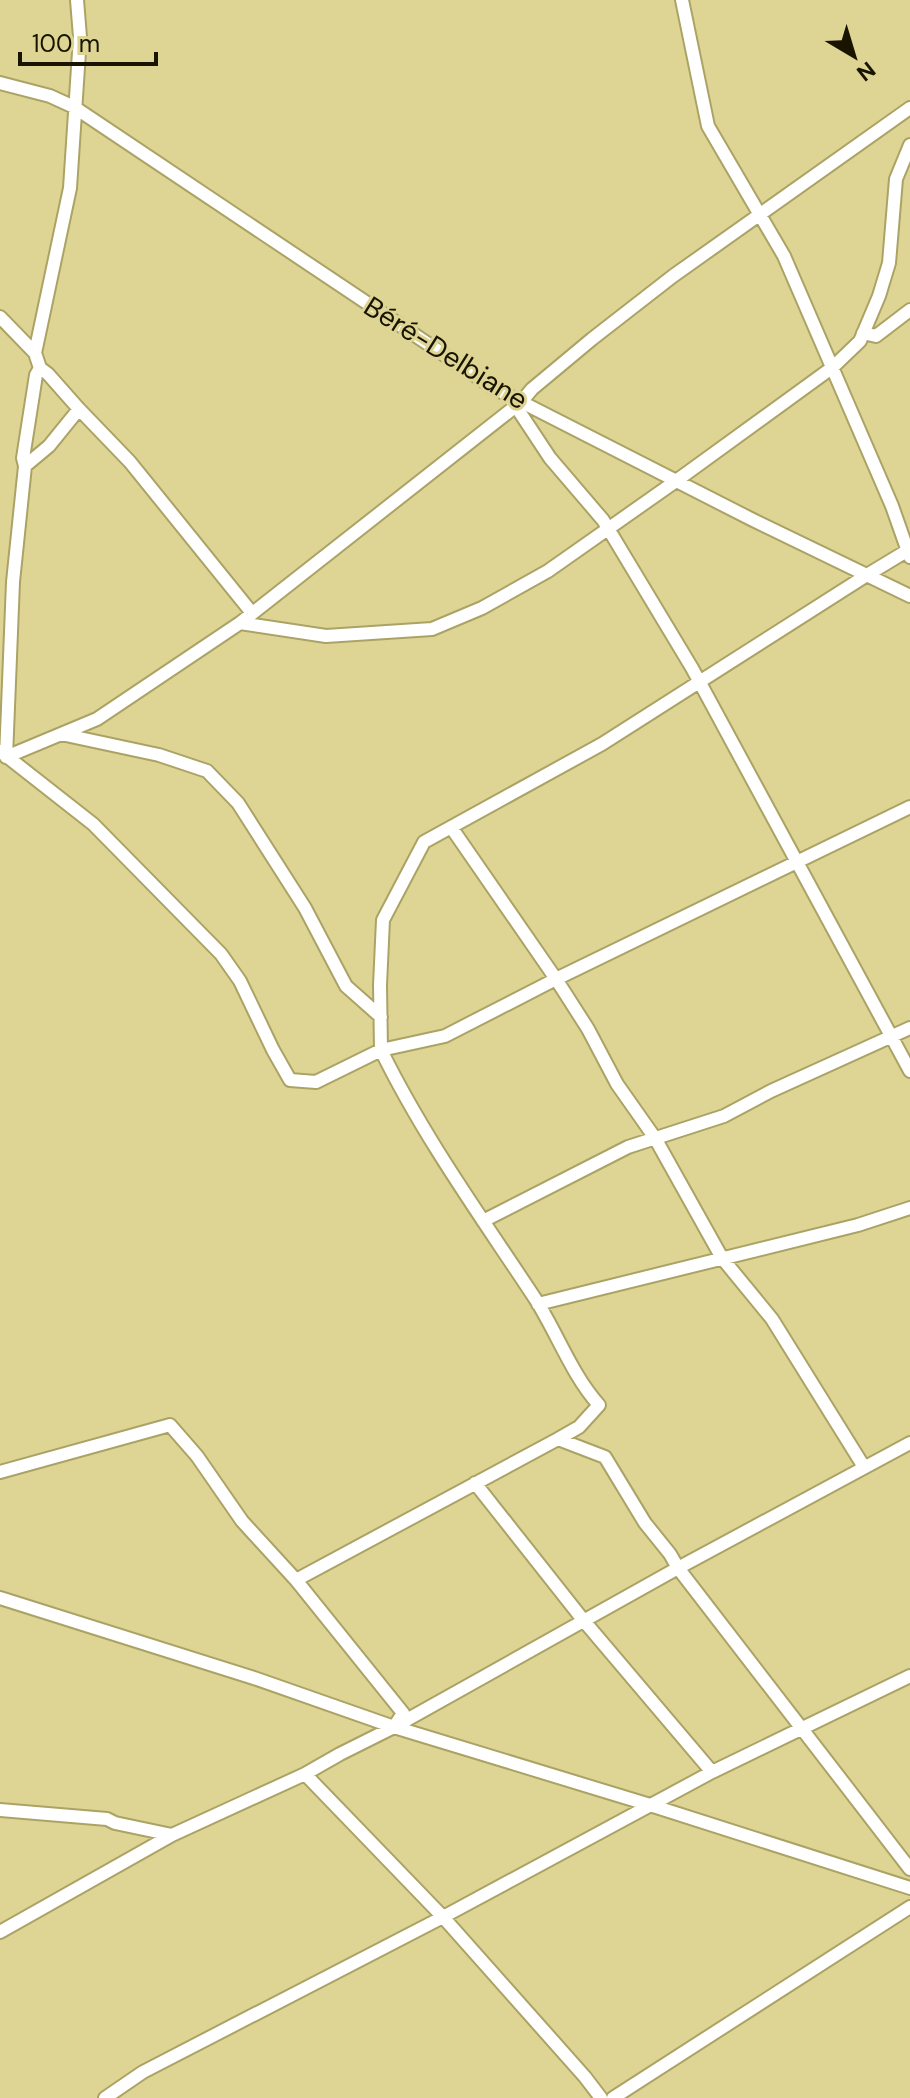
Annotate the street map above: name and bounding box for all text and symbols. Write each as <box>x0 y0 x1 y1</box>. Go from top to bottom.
scale bar <box>20 16 156 66</box>
north arrow <box>814 16 894 96</box>
text: 100 m <box>32 28 100 59</box>
text: N <box>851 55 881 88</box>
street label: Béré-Delbiane <box>357 288 535 418</box>

